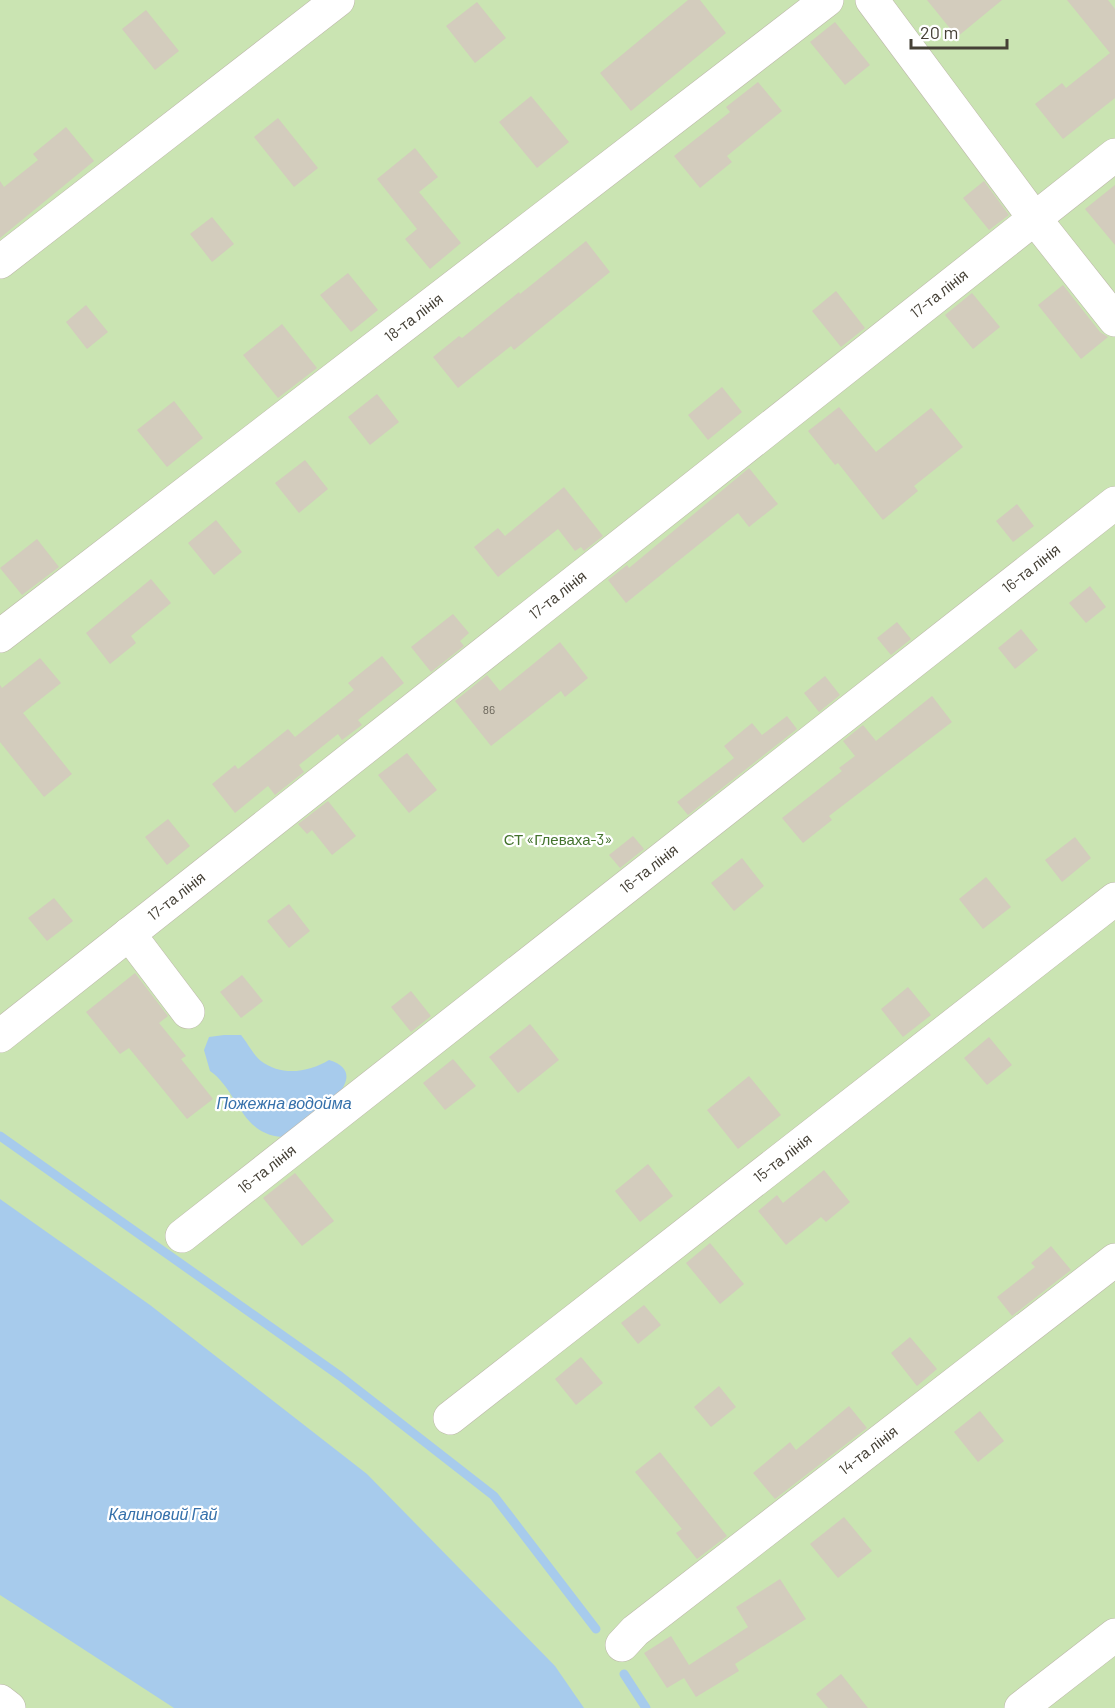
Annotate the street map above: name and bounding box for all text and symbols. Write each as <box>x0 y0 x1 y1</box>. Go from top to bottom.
scale bar <box>911 12 1007 50</box>
text: 20 m <box>920 21 958 43</box>
street label: 17-та лінія <box>906 265 971 321</box>
street label: 18-та лінія <box>380 289 446 345</box>
street label: 16-та лінія <box>998 540 1063 596</box>
street label: 17-та лінія <box>525 566 590 623</box>
house number: 86 <box>483 702 495 716</box>
park label: СТ «Глеваха-3» <box>504 830 612 848</box>
street label: 16-та лінія <box>616 840 681 897</box>
street label: 17-та лінія <box>144 868 208 924</box>
water label: Пожежна водойма <box>216 1093 352 1112</box>
street label: 15-та лінія <box>749 1129 815 1186</box>
street label: 16-та лінія <box>234 1140 299 1197</box>
street label: 14-та лінія <box>835 1422 901 1478</box>
water label: Калиновий Гай <box>109 1504 218 1523</box>

